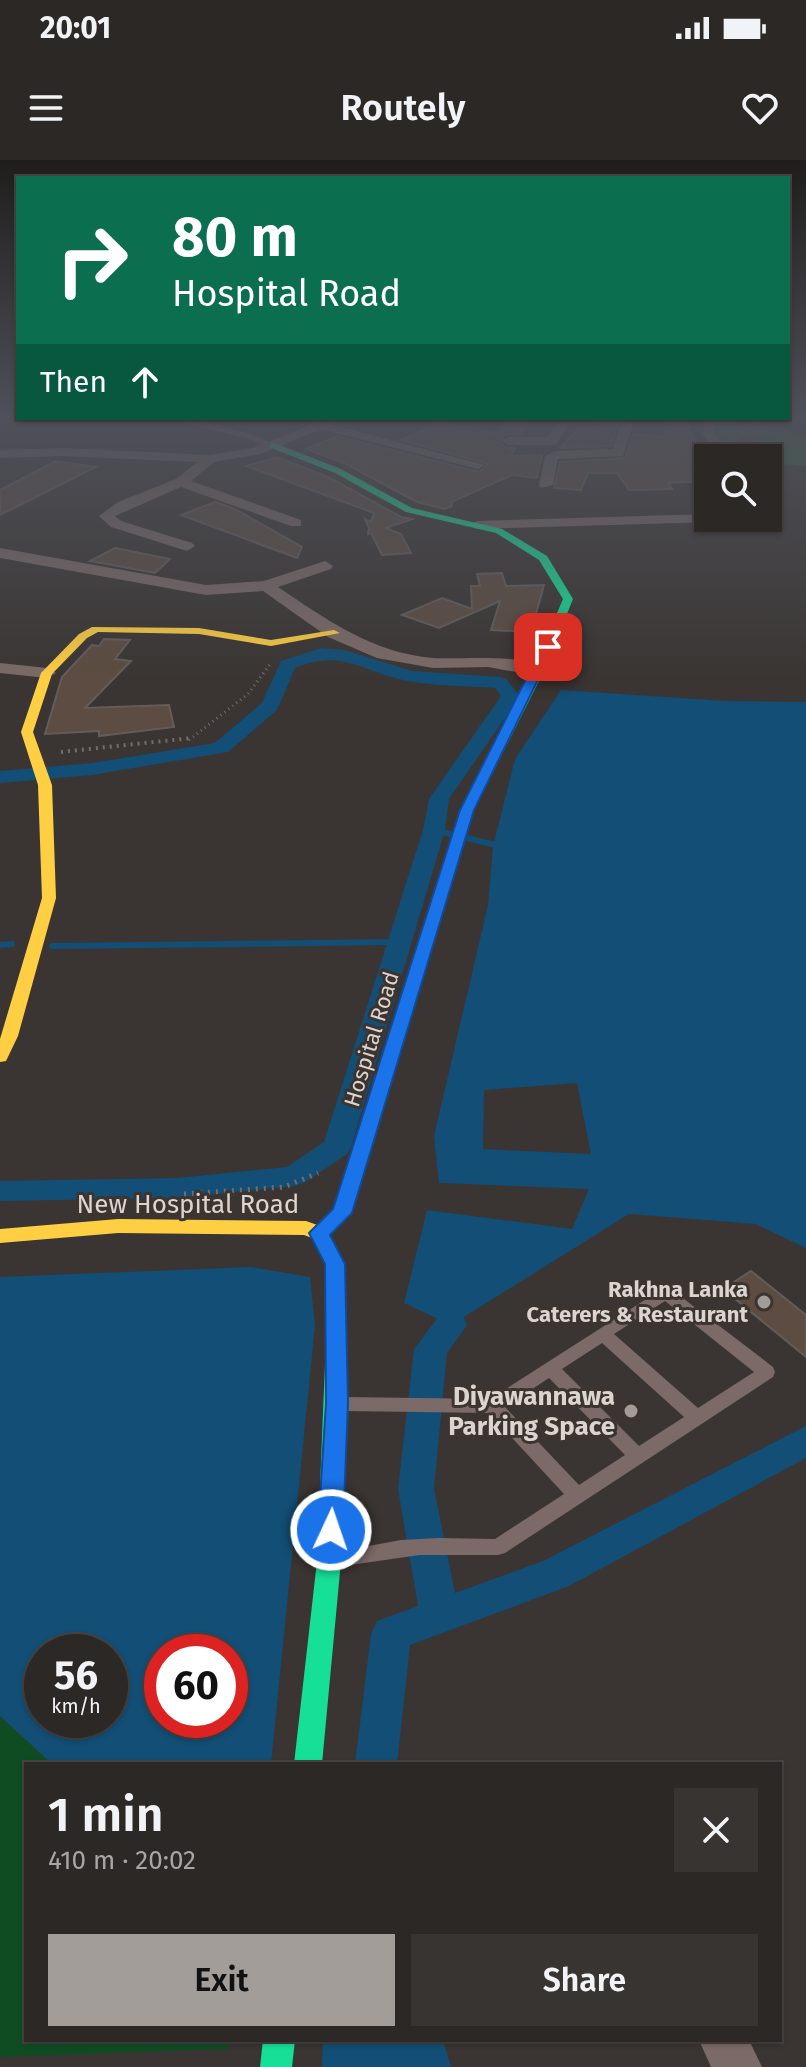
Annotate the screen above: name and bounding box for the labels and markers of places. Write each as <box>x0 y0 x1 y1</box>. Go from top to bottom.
pin <box>514 613 582 681</box>
place label: Rakhna Lanka Caterers & Restaurant <box>526 1276 749 1328</box>
marker: Rakhna Lanka Caterers & Restaurant <box>755 1293 773 1311</box>
place label: Diyawannawa Parking Space <box>448 1381 615 1442</box>
marker: Diyawannawa Parking Space <box>622 1402 640 1420</box>

